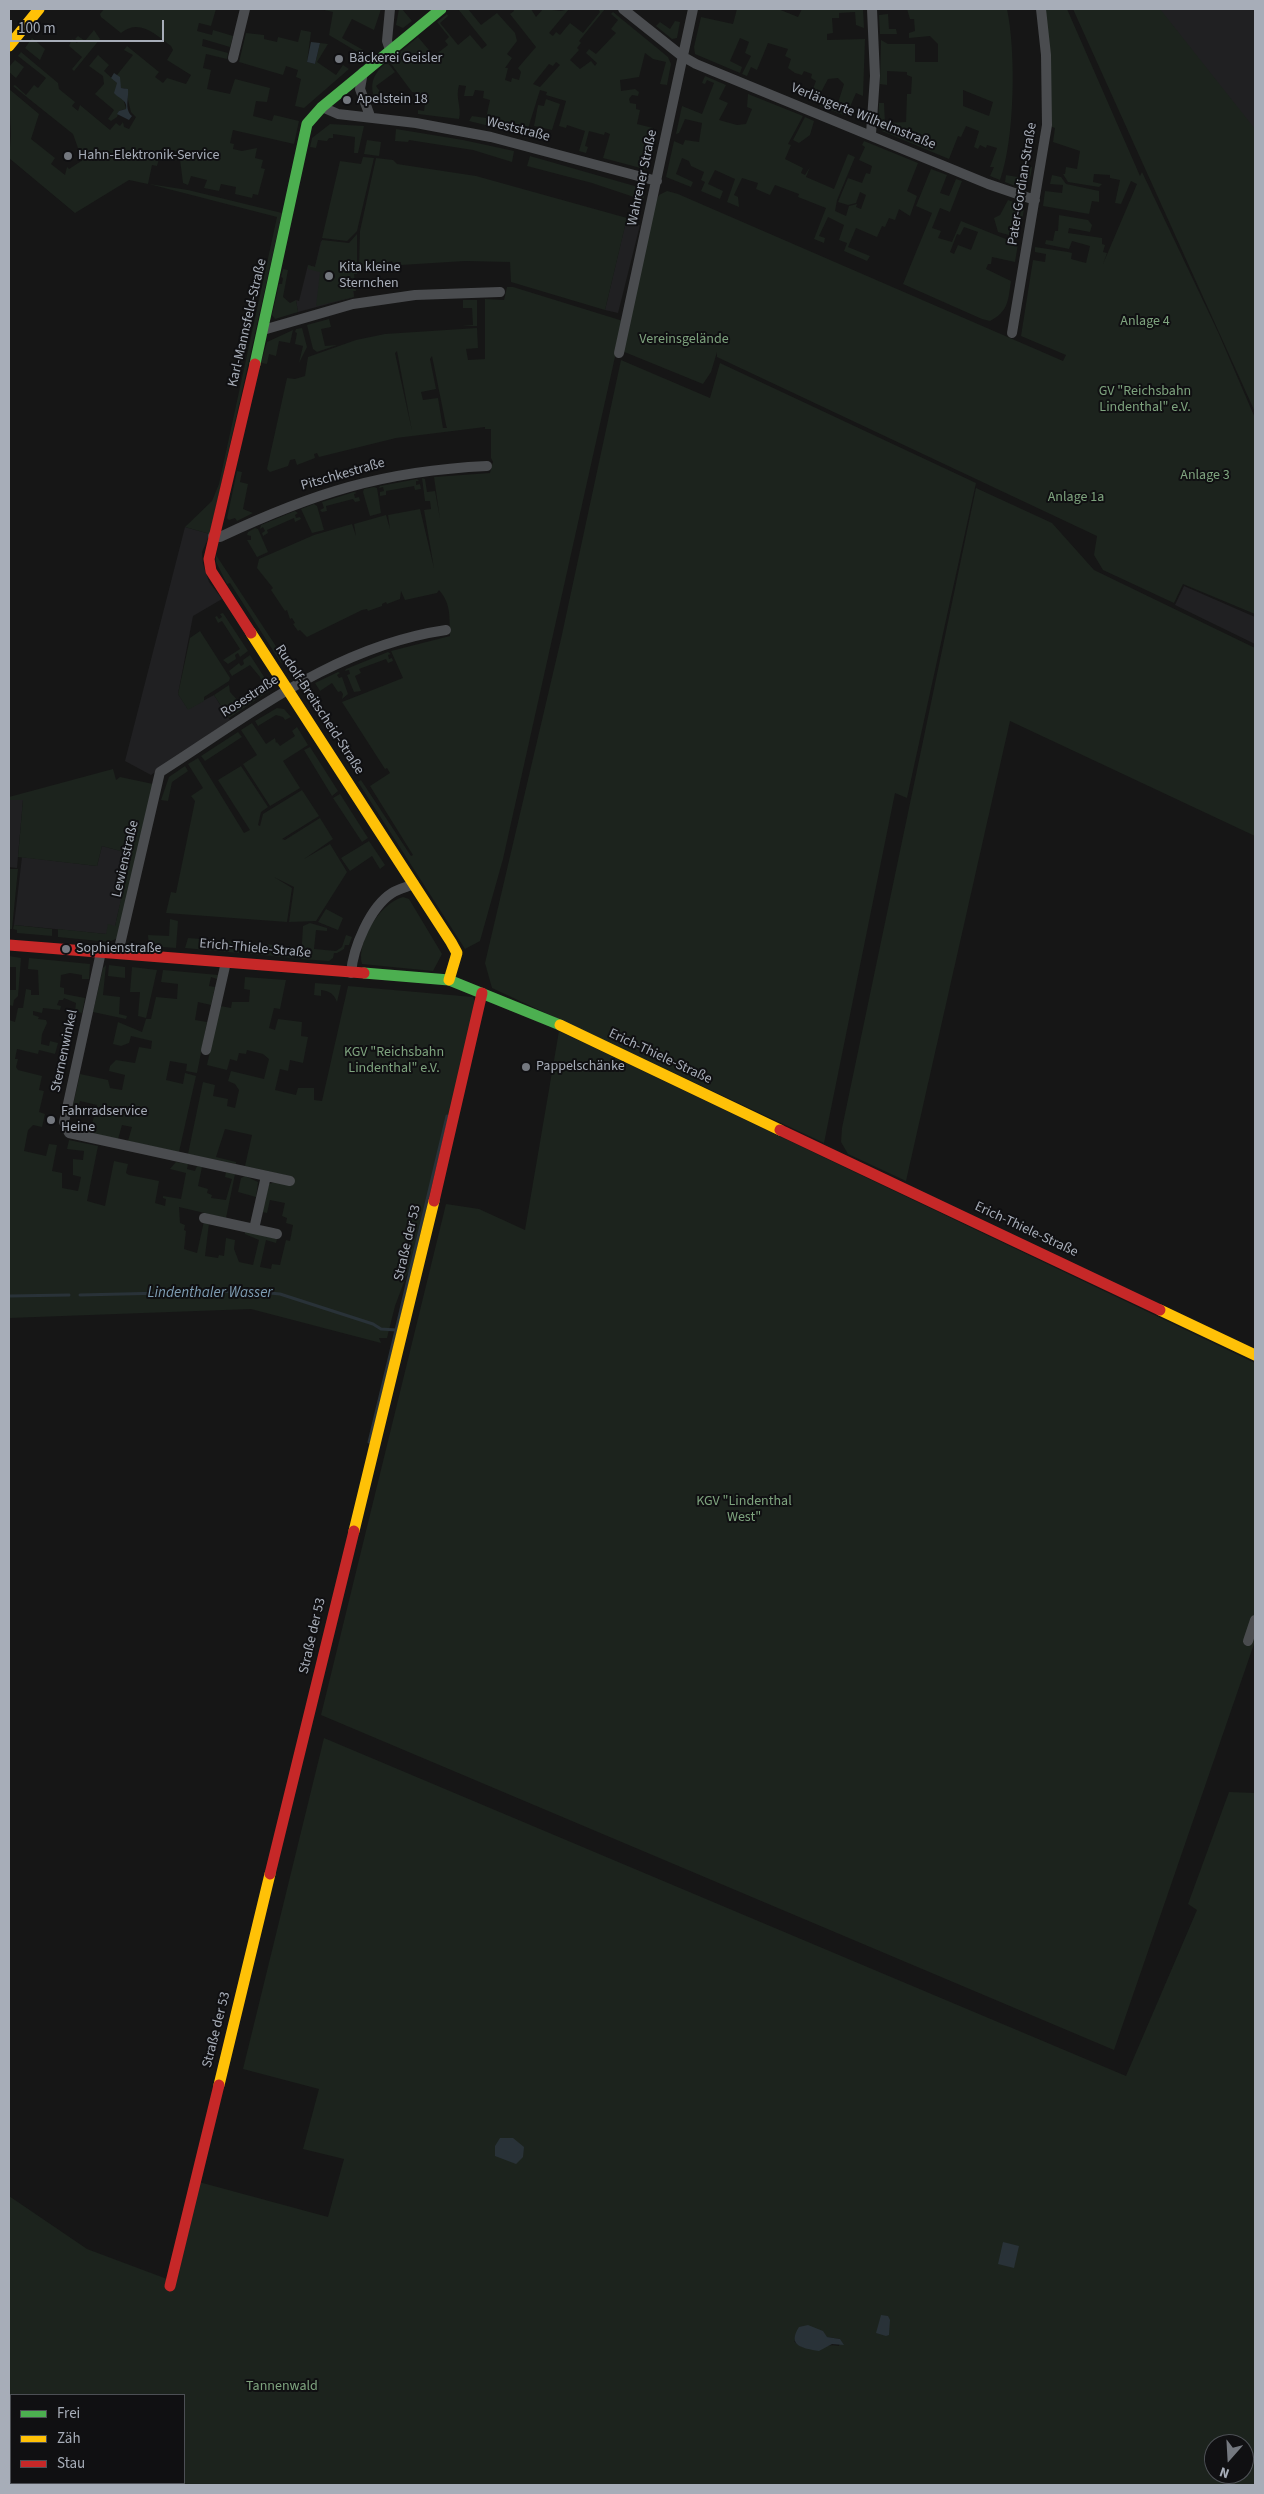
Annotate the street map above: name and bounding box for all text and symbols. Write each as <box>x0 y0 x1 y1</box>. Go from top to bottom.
scale bar <box>12 10 166 42</box>
text: 100 m <box>18 18 56 39</box>
place label: Bäckerei Geisler <box>349 51 442 67</box>
marker: Bäckerei Geisler <box>333 53 345 65</box>
street label: Verlängerte Wilhelmstraße <box>788 80 938 154</box>
place label: Apelstein 18 <box>357 92 428 108</box>
marker: Apelstein 18 <box>341 94 353 106</box>
street label: Weststraße <box>484 114 552 146</box>
street label: Pater-Gordian-Straße <box>1005 121 1041 247</box>
street label: Wahrener Straße <box>625 128 661 228</box>
place label: Hahn-Elektronik-Service <box>78 148 220 164</box>
marker: Hahn-Elektronik-Service <box>62 150 74 162</box>
street label: Karl-Mannsfeld-Straße <box>225 257 271 389</box>
place label: Kita kleine Sternchen <box>339 260 400 292</box>
marker: Kita kleine Sternchen <box>323 270 335 282</box>
park label: Anlage 4 <box>1120 314 1170 330</box>
park label: Vereinsgelände <box>639 332 729 348</box>
park label: GV "Reichsbahn Lindenthal" e.V. <box>1099 384 1191 417</box>
street label: Pitschkestraße <box>299 455 387 495</box>
park label: Anlage 3 <box>1180 468 1230 484</box>
park label: Anlage 1a <box>1048 490 1104 506</box>
street label: Rudolf-Breitscheid-Straße <box>271 642 367 778</box>
street label: Rosestraße <box>218 672 282 722</box>
street label: Lewienstraße <box>109 819 143 899</box>
street label: Erich-Thiele-Straße <box>198 936 312 962</box>
place label: Sophienstraße <box>76 941 161 957</box>
marker: Sophienstraße <box>60 943 72 955</box>
street label: Sternenwinkel <box>48 1008 82 1094</box>
street label: Erich-Thiele-Straße <box>606 1026 714 1088</box>
park label: KGV "Reichsbahn Lindenthal" e.V. <box>344 1045 444 1078</box>
place label: Pappelschänke <box>536 1059 625 1075</box>
marker: Pappelschänke <box>520 1061 532 1073</box>
place label: Fahrradservice Heine <box>61 1104 147 1136</box>
marker: Fahrradservice Heine <box>45 1114 57 1126</box>
street label: Erich-Thiele-Straße <box>972 1199 1080 1261</box>
street label: Straße der 53 <box>391 1203 425 1283</box>
water label: Lindenthaler Wasser <box>148 1285 272 1303</box>
park label: KGV "Lindenthal West" <box>696 1494 792 1526</box>
street label: Straße der 53 <box>296 1596 330 1676</box>
street label: Straße der 53 <box>199 1990 235 2070</box>
park label: Tannenwald <box>246 2379 318 2395</box>
legend <box>10 2394 185 2484</box>
text: Frei <box>57 2403 80 2424</box>
text: Zäh <box>57 2428 81 2449</box>
north arrow <box>1204 2434 1254 2484</box>
text: Stau <box>57 2453 85 2474</box>
text: N <box>1217 2461 1232 2483</box>

